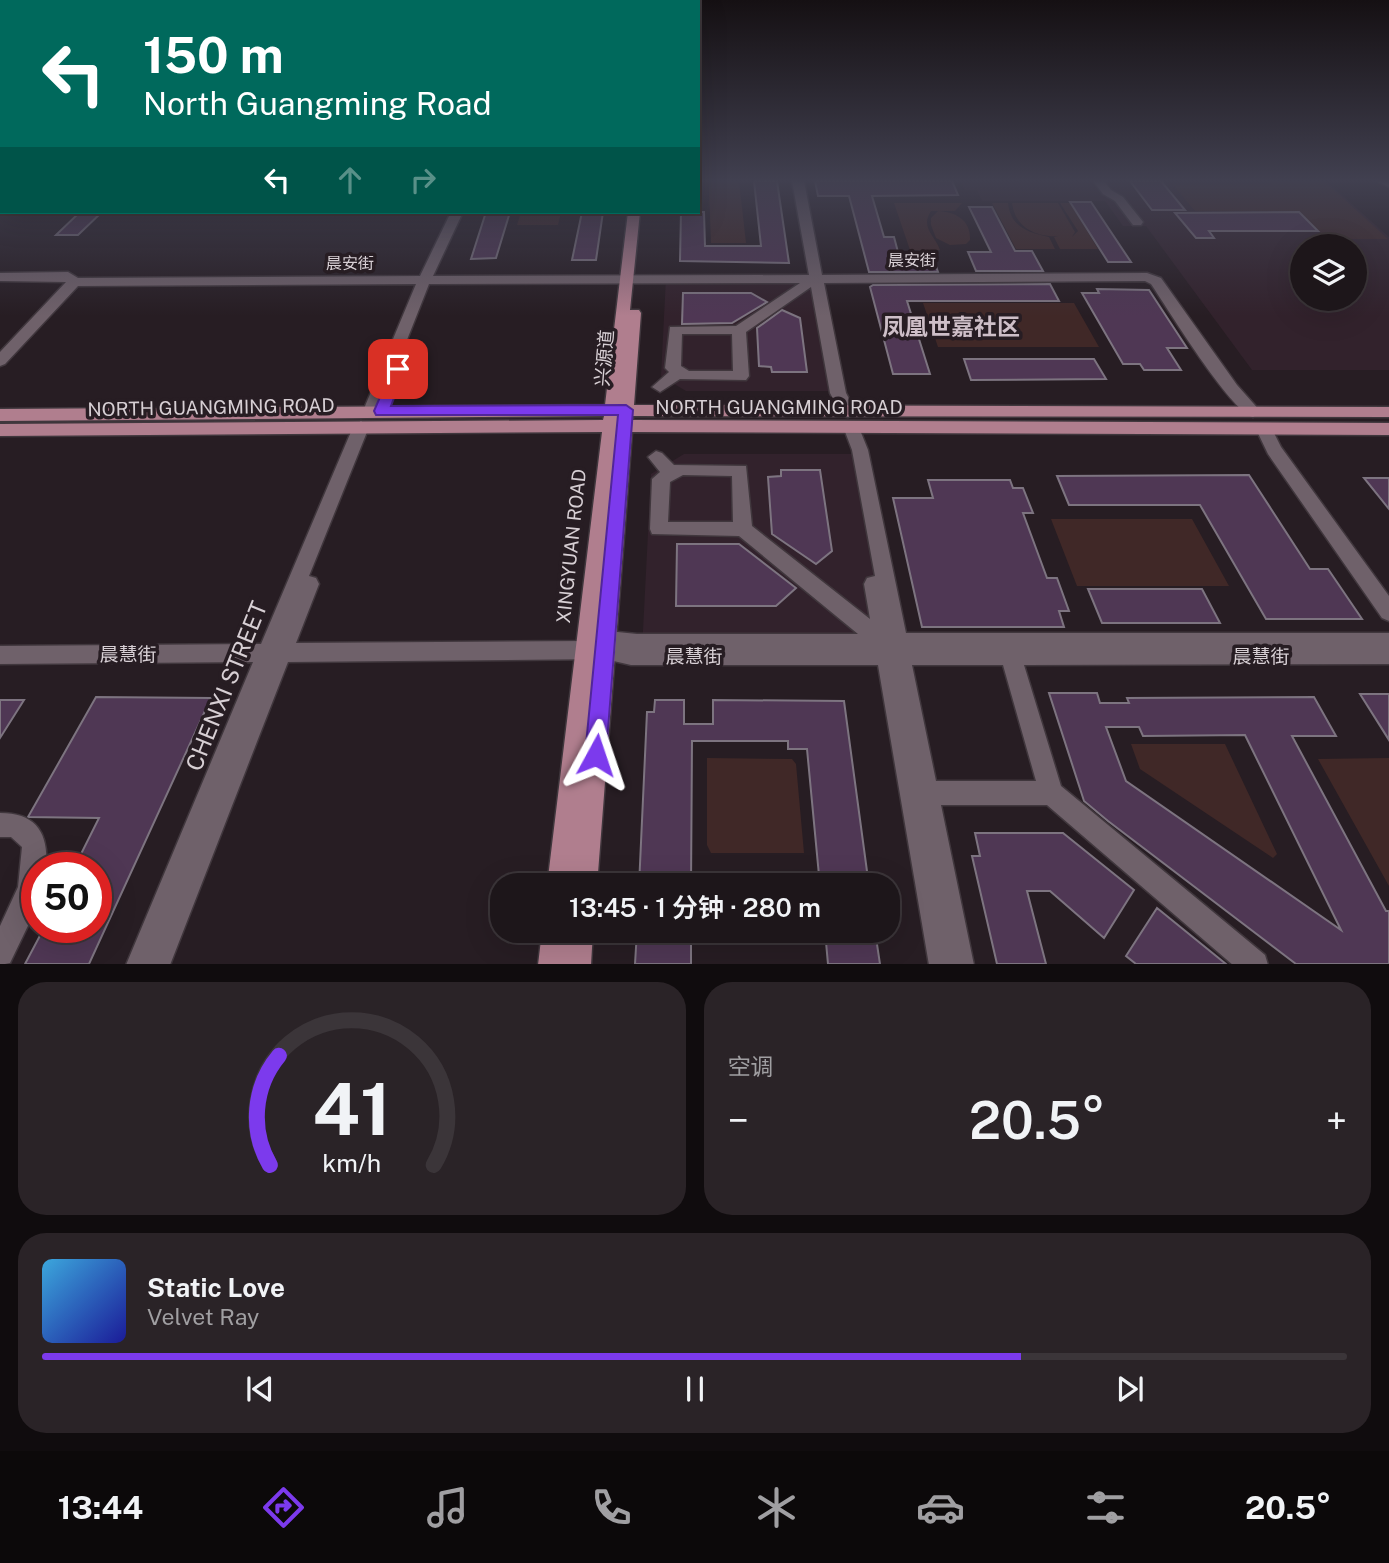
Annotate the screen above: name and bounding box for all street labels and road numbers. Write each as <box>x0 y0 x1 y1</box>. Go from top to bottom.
street label: 晨安街 <box>888 251 936 270</box>
street label: 晨安街 <box>326 254 374 273</box>
street label: 兴源道 <box>591 329 617 387</box>
street label: NORTH GUANGMING ROAD <box>87 394 335 420</box>
street label: NORTH GUANGMING ROAD <box>655 396 903 418</box>
street label: XINGYUAN ROAD <box>552 468 590 624</box>
street label: CHENXI STREET <box>180 597 272 775</box>
street label: 晨慧街 <box>99 643 157 665</box>
street label: 晨慧街 <box>665 645 723 667</box>
street label: 晨慧街 <box>1232 645 1290 667</box>

